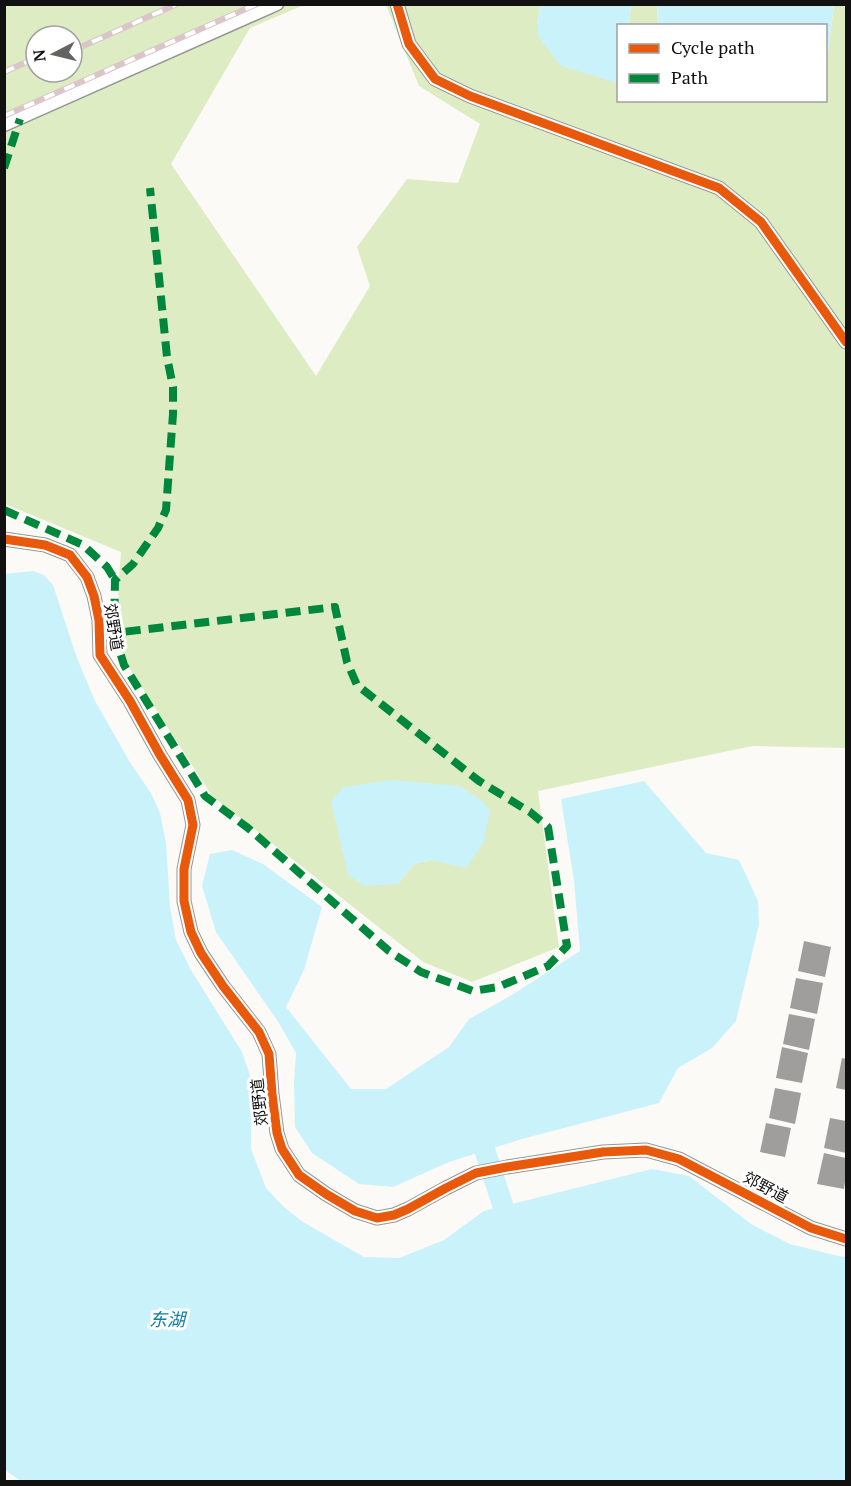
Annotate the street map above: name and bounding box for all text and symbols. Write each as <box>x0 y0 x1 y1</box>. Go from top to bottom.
north arrow <box>24 24 84 84</box>
legend <box>617 24 827 102</box>
text: Cycle path <box>671 35 755 59</box>
text: N <box>27 48 51 63</box>
text: Path <box>671 65 708 89</box>
street label: 郊野道 <box>99 602 129 652</box>
street label: 郊野道 <box>246 1077 272 1127</box>
street label: 郊野道 <box>740 1166 792 1208</box>
water label: 东湖 <box>149 1307 188 1331</box>

